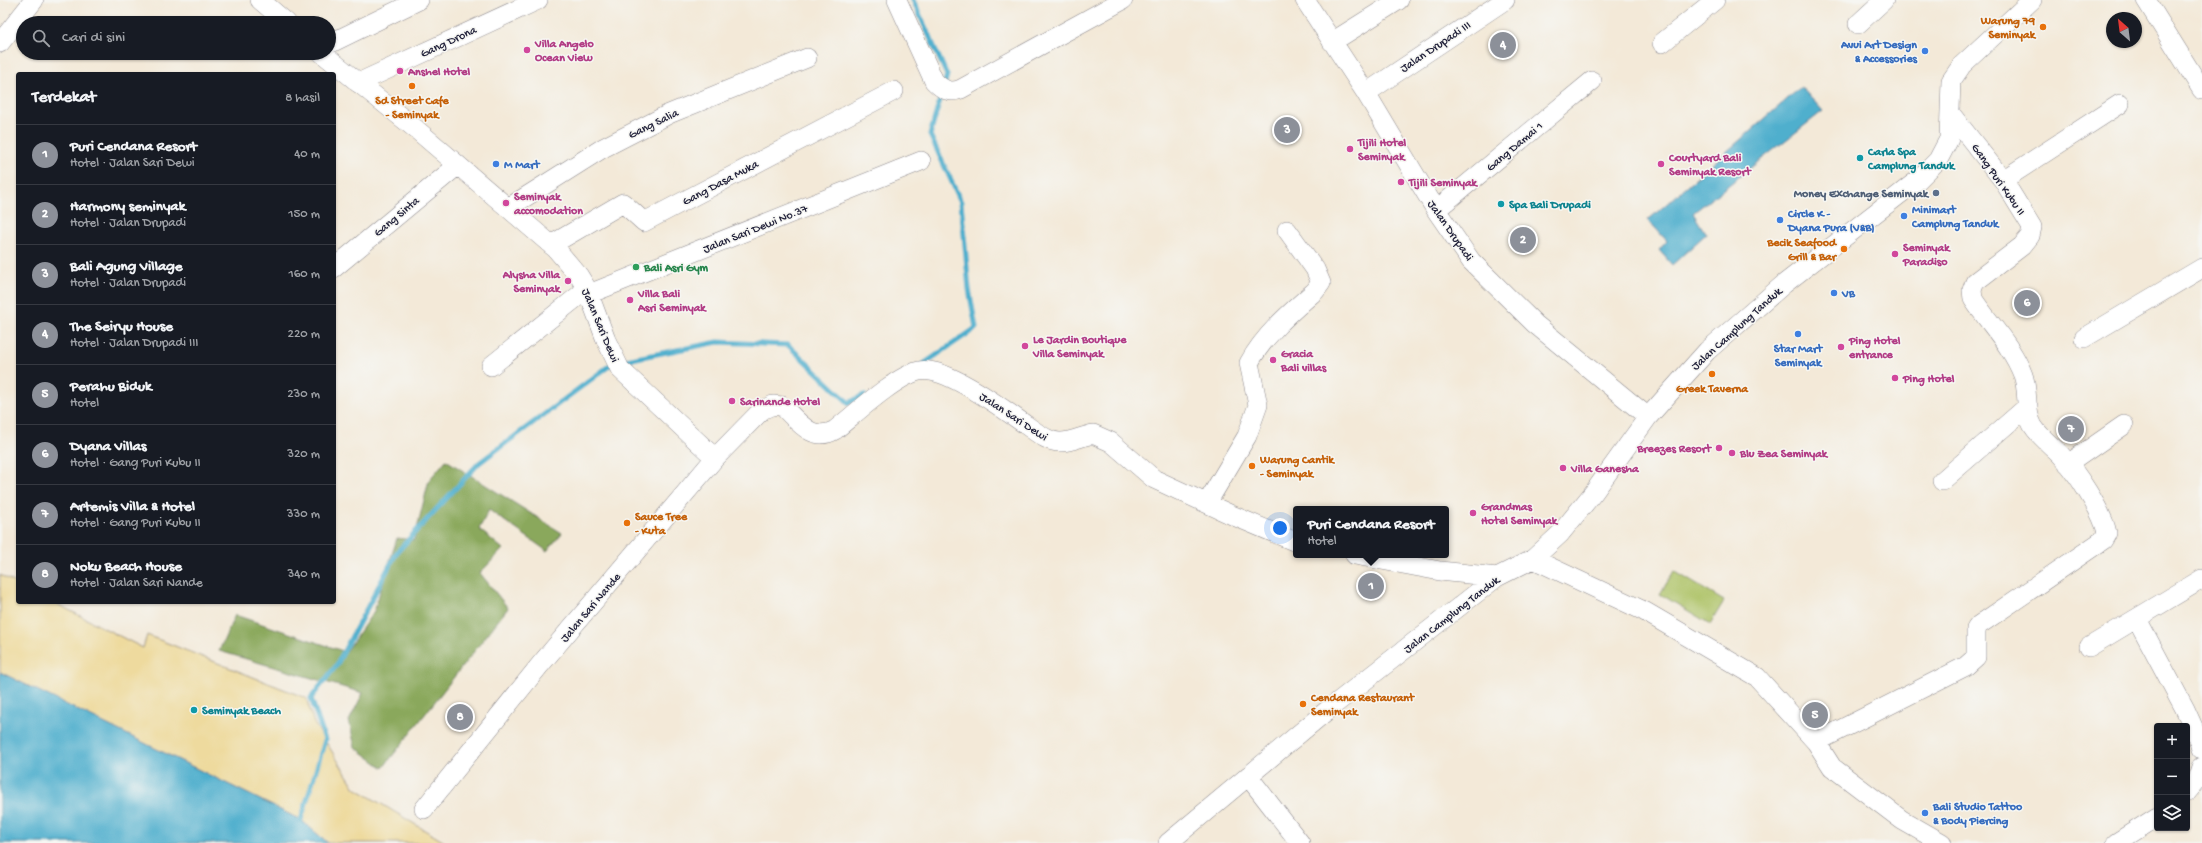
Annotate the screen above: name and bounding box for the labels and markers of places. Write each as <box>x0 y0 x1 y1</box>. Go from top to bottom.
place label: Warung 79 Seminyak <box>1980 15 2037 43</box>
marker: Warung 79 Seminyak <box>2038 22 2048 32</box>
pin: 4 <box>1490 30 1516 60</box>
place label: Villa Angelo Ocean View <box>534 38 595 66</box>
place label: Avui Art Design & Accessories <box>1840 39 1918 67</box>
marker: Villa Angelo Ocean View <box>522 45 532 55</box>
marker: Avui Art Design & Accessories <box>1920 46 1930 56</box>
marker: Anshel Hotel <box>395 66 405 76</box>
place label: Anshel Hotel <box>407 66 470 80</box>
marker: Sd Street Cafe - Seminyak <box>407 81 417 91</box>
place label: Sd Street Cafe - Seminyak <box>375 95 449 123</box>
pin: 3 <box>1274 115 1300 145</box>
place label: Tijili Hotel Seminyak <box>1357 137 1407 165</box>
marker: Tijili Hotel Seminyak <box>1345 144 1355 154</box>
place label: Carla Spa Camplung Tanduk <box>1867 146 1956 174</box>
place label: Courtyard Bali Seminyak Resort <box>1668 152 1752 180</box>
marker: Carla Spa Camplung Tanduk <box>1855 153 1865 163</box>
marker: M Mart <box>491 159 501 169</box>
place label: M Mart <box>504 159 540 173</box>
marker: Courtyard Bali Seminyak Resort <box>1656 159 1666 169</box>
marker: Tijili Seminyak <box>1396 177 1406 187</box>
place label: Tijili Seminyak <box>1408 177 1479 191</box>
place label: Money Exchange Seminyak <box>1794 188 1930 202</box>
marker: Money Exchange Seminyak <box>1931 188 1941 198</box>
place label: Seminyak accomodation <box>513 191 583 219</box>
marker: Seminyak accomodation <box>501 198 511 208</box>
marker: Spa Bali Drupadi <box>1496 199 1506 209</box>
place label: Spa Bali Drupadi <box>1509 199 1591 213</box>
place label: Minimart Camplung Tanduk <box>1911 204 2000 232</box>
place label: Circle K - Dyana Pura (V&B) <box>1787 208 1875 236</box>
marker: Minimart Camplung Tanduk <box>1899 211 1909 221</box>
marker: Circle K - Dyana Pura (V&B) <box>1775 215 1785 225</box>
pin: 2 <box>1510 225 1536 255</box>
place label: Becik Seafood Grill & Bar <box>1766 237 1838 265</box>
place label: Seminyak Paradiso <box>1902 242 1951 270</box>
marker: Becik Seafood Grill & Bar <box>1839 244 1849 254</box>
marker: Seminyak Paradiso <box>1890 249 1900 259</box>
marker: Bali Asri Gym <box>631 262 641 272</box>
place label: Bali Asri Gym <box>643 262 709 276</box>
place label: Alysha Villa Seminyak <box>502 269 562 297</box>
marker: Alysha Villa Seminyak <box>563 276 573 286</box>
place label: Villa Bali Asri Seminyak <box>637 288 707 316</box>
marker: VB <box>1829 288 1839 298</box>
place label: VB <box>1841 288 1856 302</box>
pin: 6 <box>2014 288 2040 318</box>
marker: Villa Bali Asri Seminyak <box>625 295 635 305</box>
marker: Star Mart Seminyak <box>1793 329 1803 339</box>
place label: Le Jardin Boutique Villa Seminyak <box>1032 334 1127 362</box>
place label: Ping Hotel entrance <box>1848 335 1901 363</box>
marker: Le Jardin Boutique Villa Seminyak <box>1020 341 1030 351</box>
marker: Ping Hotel entrance <box>1836 342 1846 352</box>
place label: Star Mart Seminyak <box>1774 343 1823 371</box>
place label: Gracia Bali villas <box>1280 348 1327 376</box>
marker: Gracia Bali villas <box>1268 355 1278 365</box>
marker: Greek Taverna <box>1707 369 1717 379</box>
marker: Ping Hotel <box>1890 373 1900 383</box>
place label: Ping Hotel <box>1902 373 1955 387</box>
place label: Greek Taverna <box>1676 383 1749 397</box>
marker: Sarinande Hotel <box>727 396 737 406</box>
place label: Sarinande Hotel <box>740 396 820 410</box>
pin: 7 <box>2058 414 2084 444</box>
place label: Breezes Resort <box>1636 443 1712 457</box>
marker: Breezes Resort <box>1714 443 1724 453</box>
marker: Blu Zea Seminyak <box>1727 448 1737 458</box>
place label: Blu Zea Seminyak <box>1739 448 1829 462</box>
place label: Warung Cantik - Seminyak <box>1259 454 1335 482</box>
marker: Warung Cantik - Seminyak <box>1247 461 1257 471</box>
marker: Villa Ganesha <box>1558 463 1568 473</box>
place label: Villa Ganesha <box>1570 463 1640 477</box>
place label: Grandmas Hotel Seminyak <box>1481 501 1559 529</box>
marker: Grandmas Hotel Seminyak <box>1468 508 1478 518</box>
place label: Sauce Tree - Kuta <box>635 511 688 539</box>
marker: Sauce Tree - Kuta <box>622 518 632 528</box>
pin: 1 <box>1358 571 1384 601</box>
place label: Cendana Restaurant Seminyak <box>1310 692 1415 720</box>
marker: Cendana Restaurant Seminyak <box>1298 699 1308 709</box>
pin: 5 <box>1802 700 1828 730</box>
pin: 8 <box>447 702 473 732</box>
marker: Seminyak Beach <box>189 705 199 715</box>
place label: Seminyak Beach <box>202 705 281 719</box>
place label: Bali Studio Tattoo & Body Piercing <box>1932 801 2023 829</box>
marker: Bali Studio Tattoo & Body Piercing <box>1920 808 1930 818</box>

